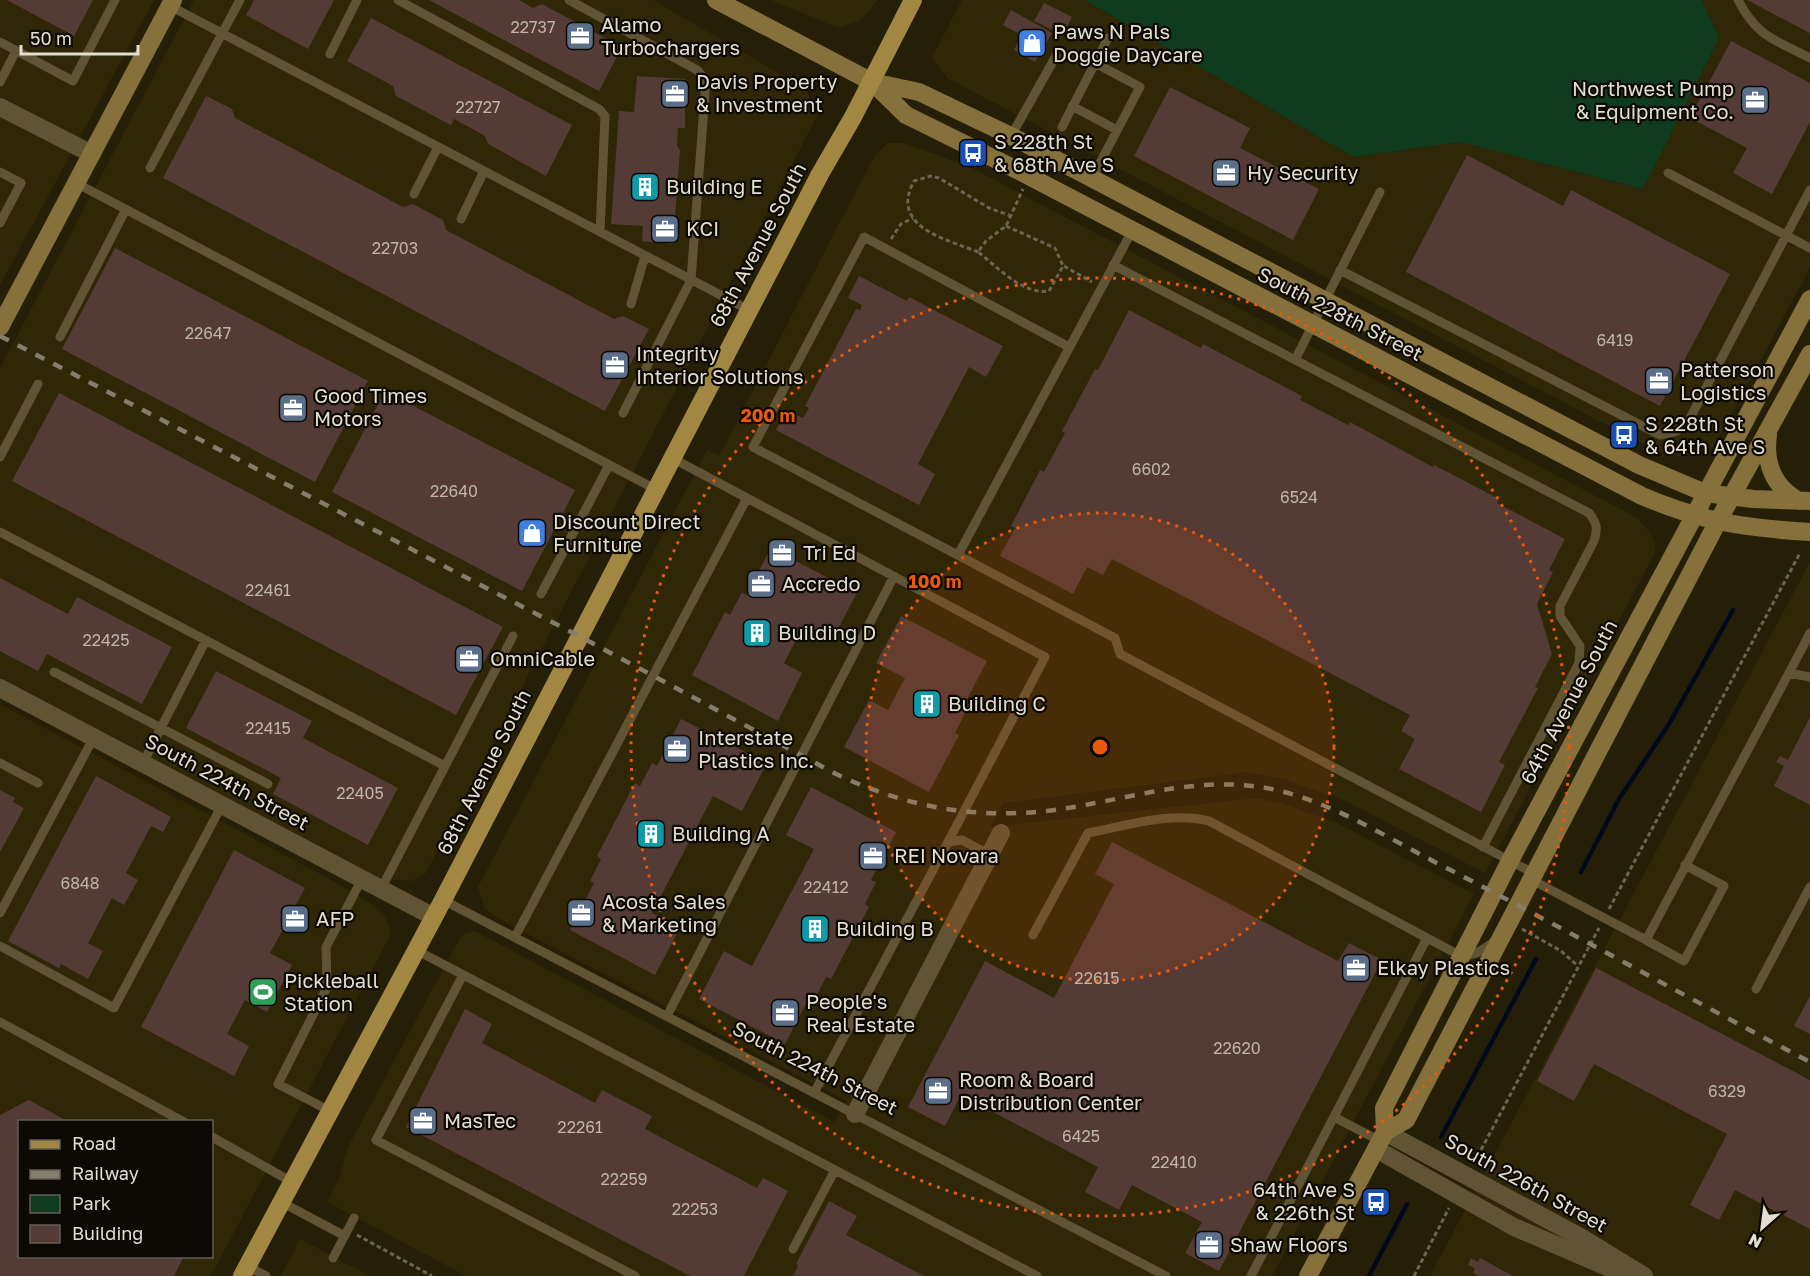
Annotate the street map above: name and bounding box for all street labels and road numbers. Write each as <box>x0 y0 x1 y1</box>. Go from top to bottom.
street label: 68th Avenue South <box>704 158 811 331</box>
street label: South 228th Street <box>1254 261 1427 365</box>
street label: 64th Avenue South <box>1515 615 1622 788</box>
street label: 68th Avenue South <box>431 685 535 858</box>
street label: South 224th Street <box>141 728 313 834</box>
street label: South 224th Street <box>729 1015 902 1119</box>
street label: South 226th Street <box>1441 1128 1612 1237</box>

